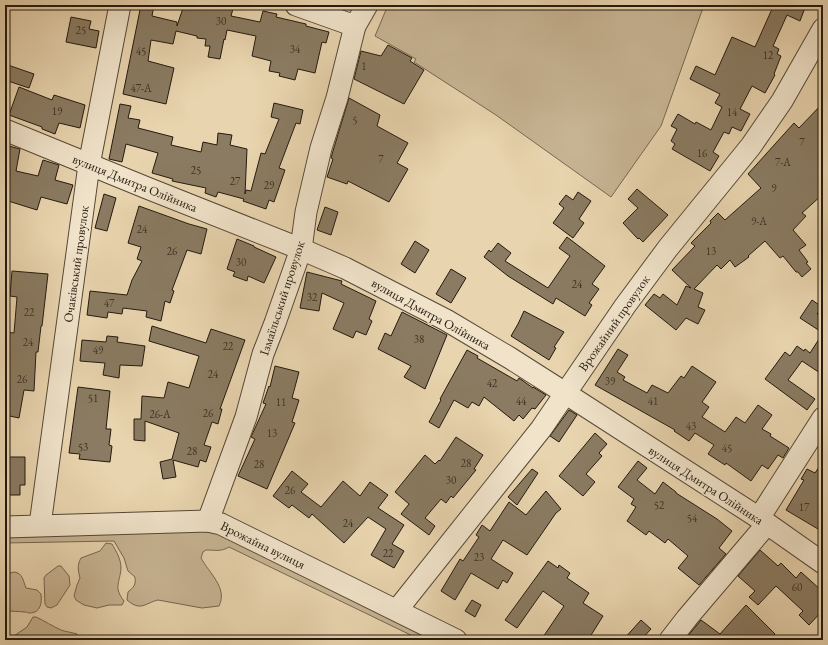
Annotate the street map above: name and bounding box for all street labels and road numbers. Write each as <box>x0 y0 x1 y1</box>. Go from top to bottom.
street label: вулиця Дмитра Олійника <box>70 150 201 216</box>
street label: Очаківський провулок <box>59 204 93 324</box>
street label: Ізмаїльський провулок <box>255 238 309 357</box>
street label: Врожайний провулок <box>574 271 654 375</box>
street label: вулиця Дмитра Олійника <box>369 274 494 354</box>
street label: вулиця Дмитра Олійника <box>645 442 767 529</box>
street label: Врожайна вулиця <box>218 517 308 573</box>

